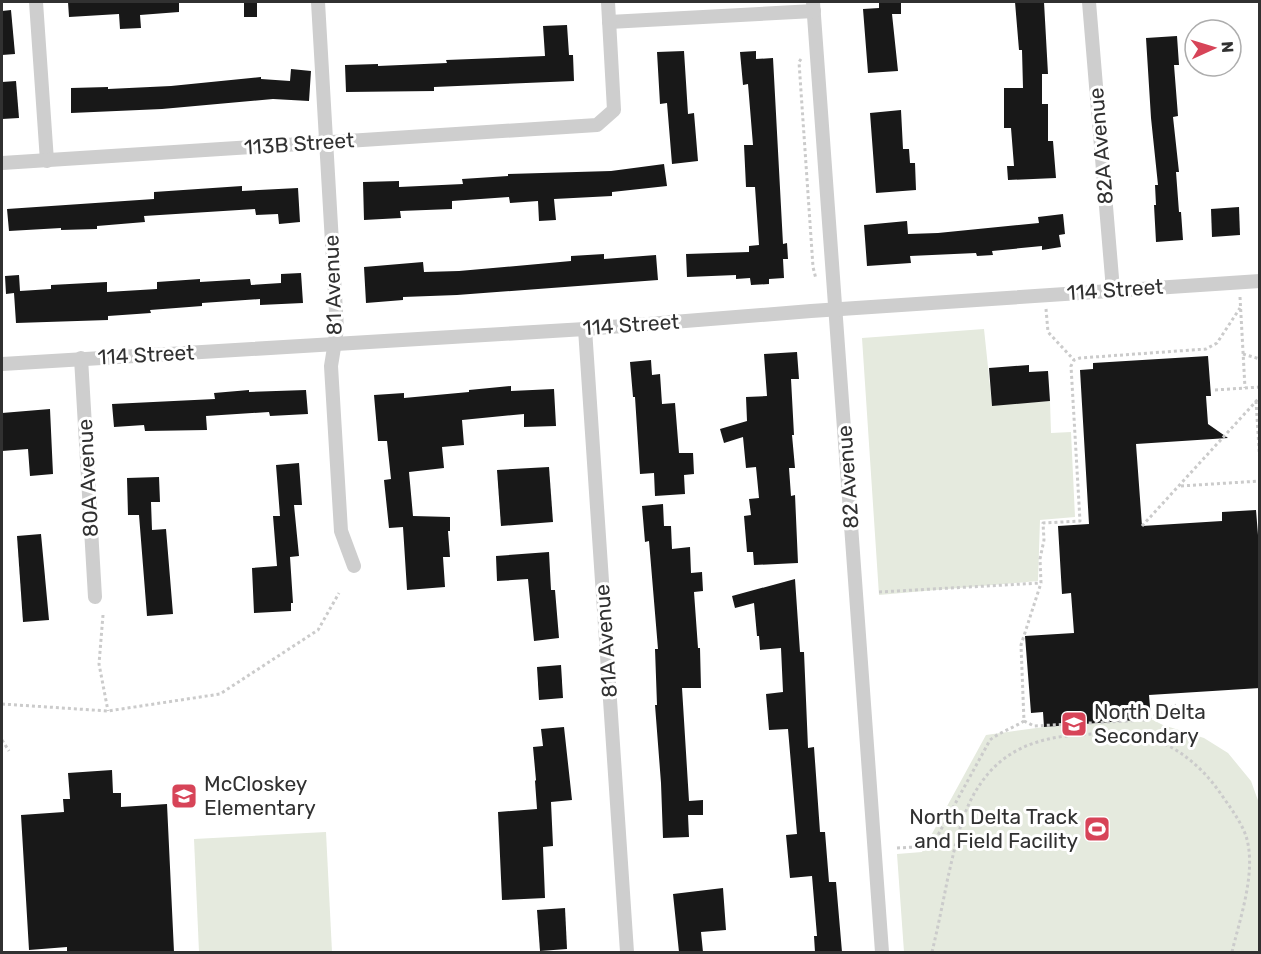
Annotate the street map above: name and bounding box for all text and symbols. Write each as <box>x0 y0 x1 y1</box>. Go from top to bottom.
north arrow <box>1183 18 1243 78</box>
text: N <box>1218 41 1237 53</box>
street label: 82A Avenue <box>1083 87 1118 206</box>
street label: 113B Street <box>243 127 355 160</box>
street label: 81 Avenue <box>318 234 347 336</box>
street label: 114 Street <box>1066 274 1164 305</box>
street label: 114 Street <box>582 309 680 340</box>
street label: 114 Street <box>97 339 195 370</box>
street label: 80A Avenue <box>72 418 103 538</box>
street label: 82 Avenue <box>831 424 864 530</box>
street label: 81A Avenue <box>589 583 622 699</box>
place label: North Delta Secondary <box>1094 699 1206 748</box>
school or university icon: North Delta Secondary <box>1059 709 1089 739</box>
place label: McCloskey Elementary <box>204 771 316 820</box>
school or university icon: McCloskey Elementary <box>169 781 199 811</box>
place label: North Delta Track and Field Facility <box>909 804 1078 853</box>
sports icon: North Delta Track and Field Facility <box>1082 814 1112 844</box>

